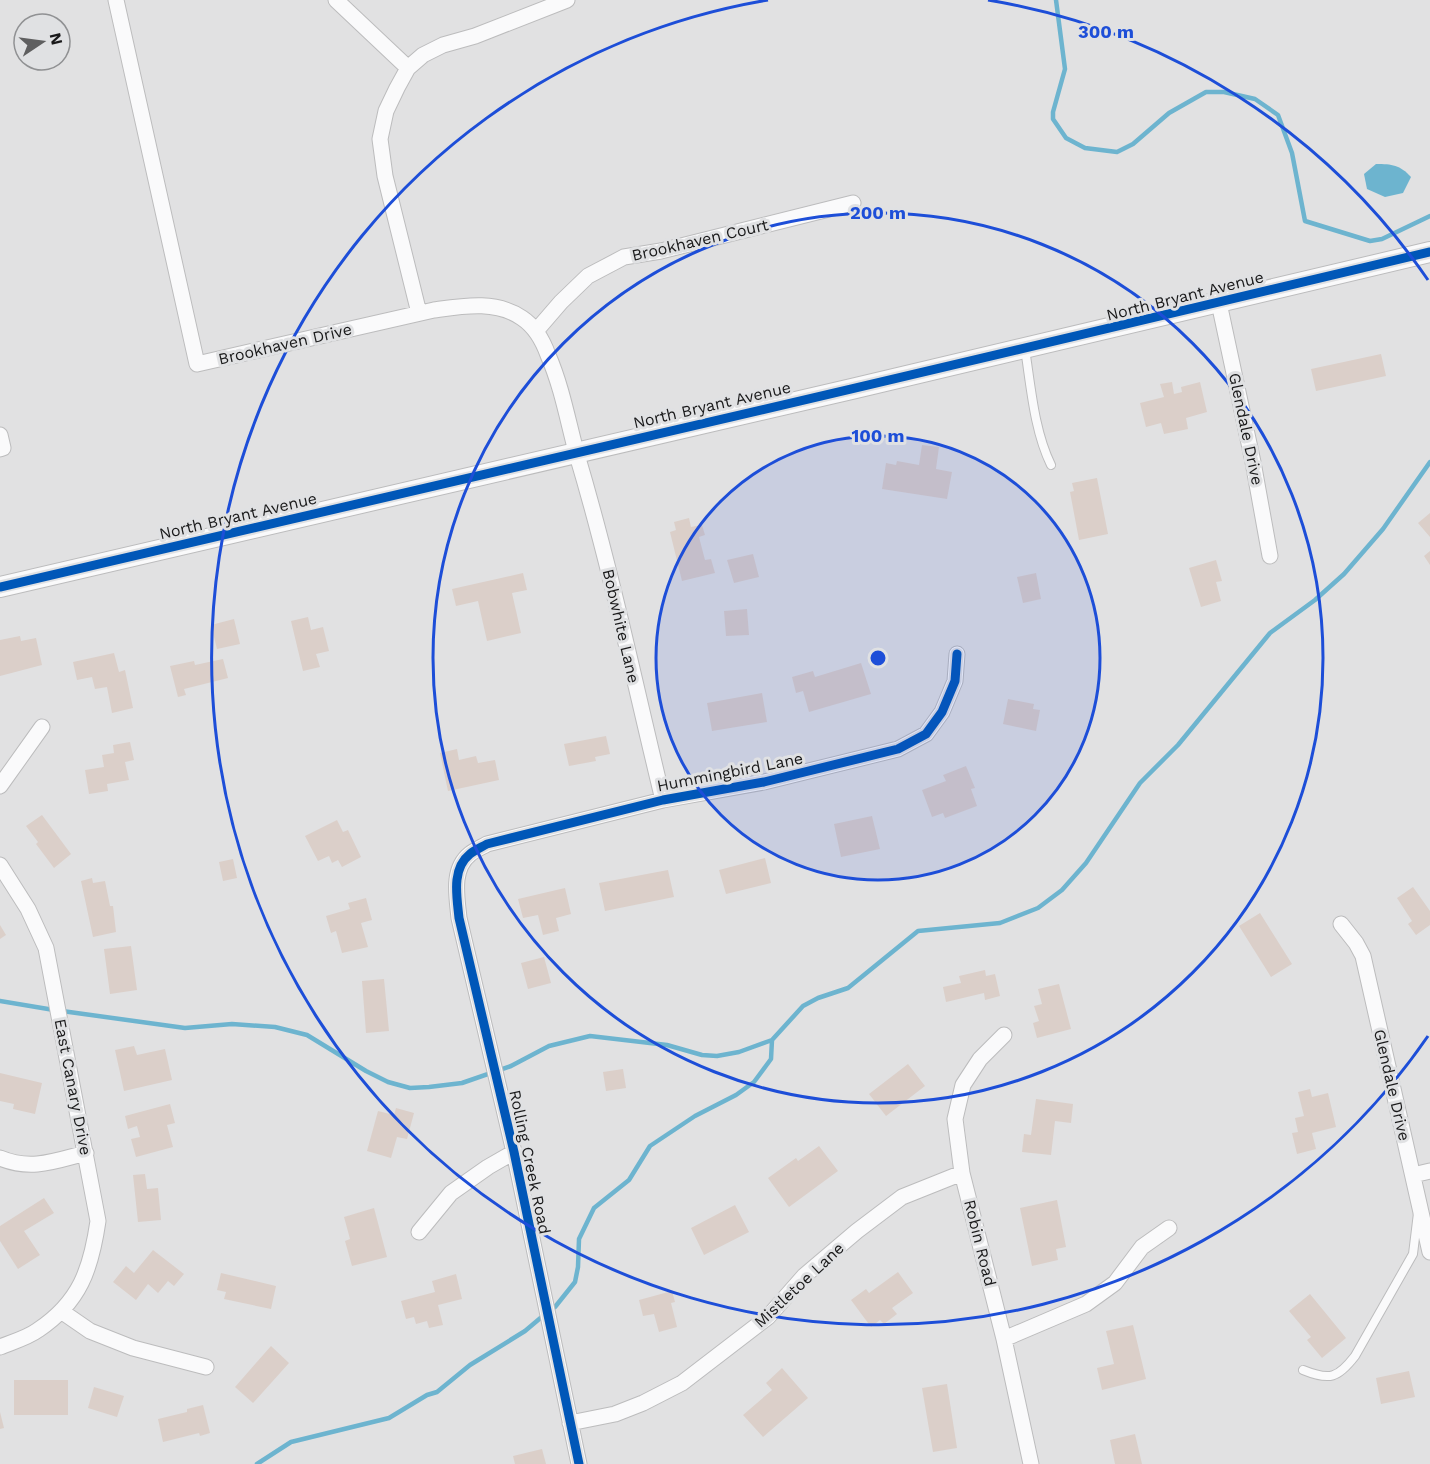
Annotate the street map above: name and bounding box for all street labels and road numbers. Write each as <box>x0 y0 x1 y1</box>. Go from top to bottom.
street label: Brookhaven Court <box>630 215 771 265</box>
street label: North Bryant Avenue <box>1104 267 1266 325</box>
street label: Brookhaven Drive <box>216 319 354 369</box>
street label: Glendale Drive <box>1225 371 1267 487</box>
street label: North Bryant Avenue <box>631 378 793 432</box>
street label: North Bryant Avenue <box>157 489 319 543</box>
street label: Bobwhite Lane <box>599 567 643 685</box>
street label: Hummingbird Lane <box>655 749 805 795</box>
street label: East Canary Drive <box>50 1017 96 1157</box>
street label: Glendale Drive <box>1370 1027 1414 1143</box>
street label: Rolling Creek Road <box>505 1088 555 1236</box>
street label: Robin Road <box>960 1198 1000 1288</box>
street label: Mistletoe Lane <box>750 1239 848 1331</box>

